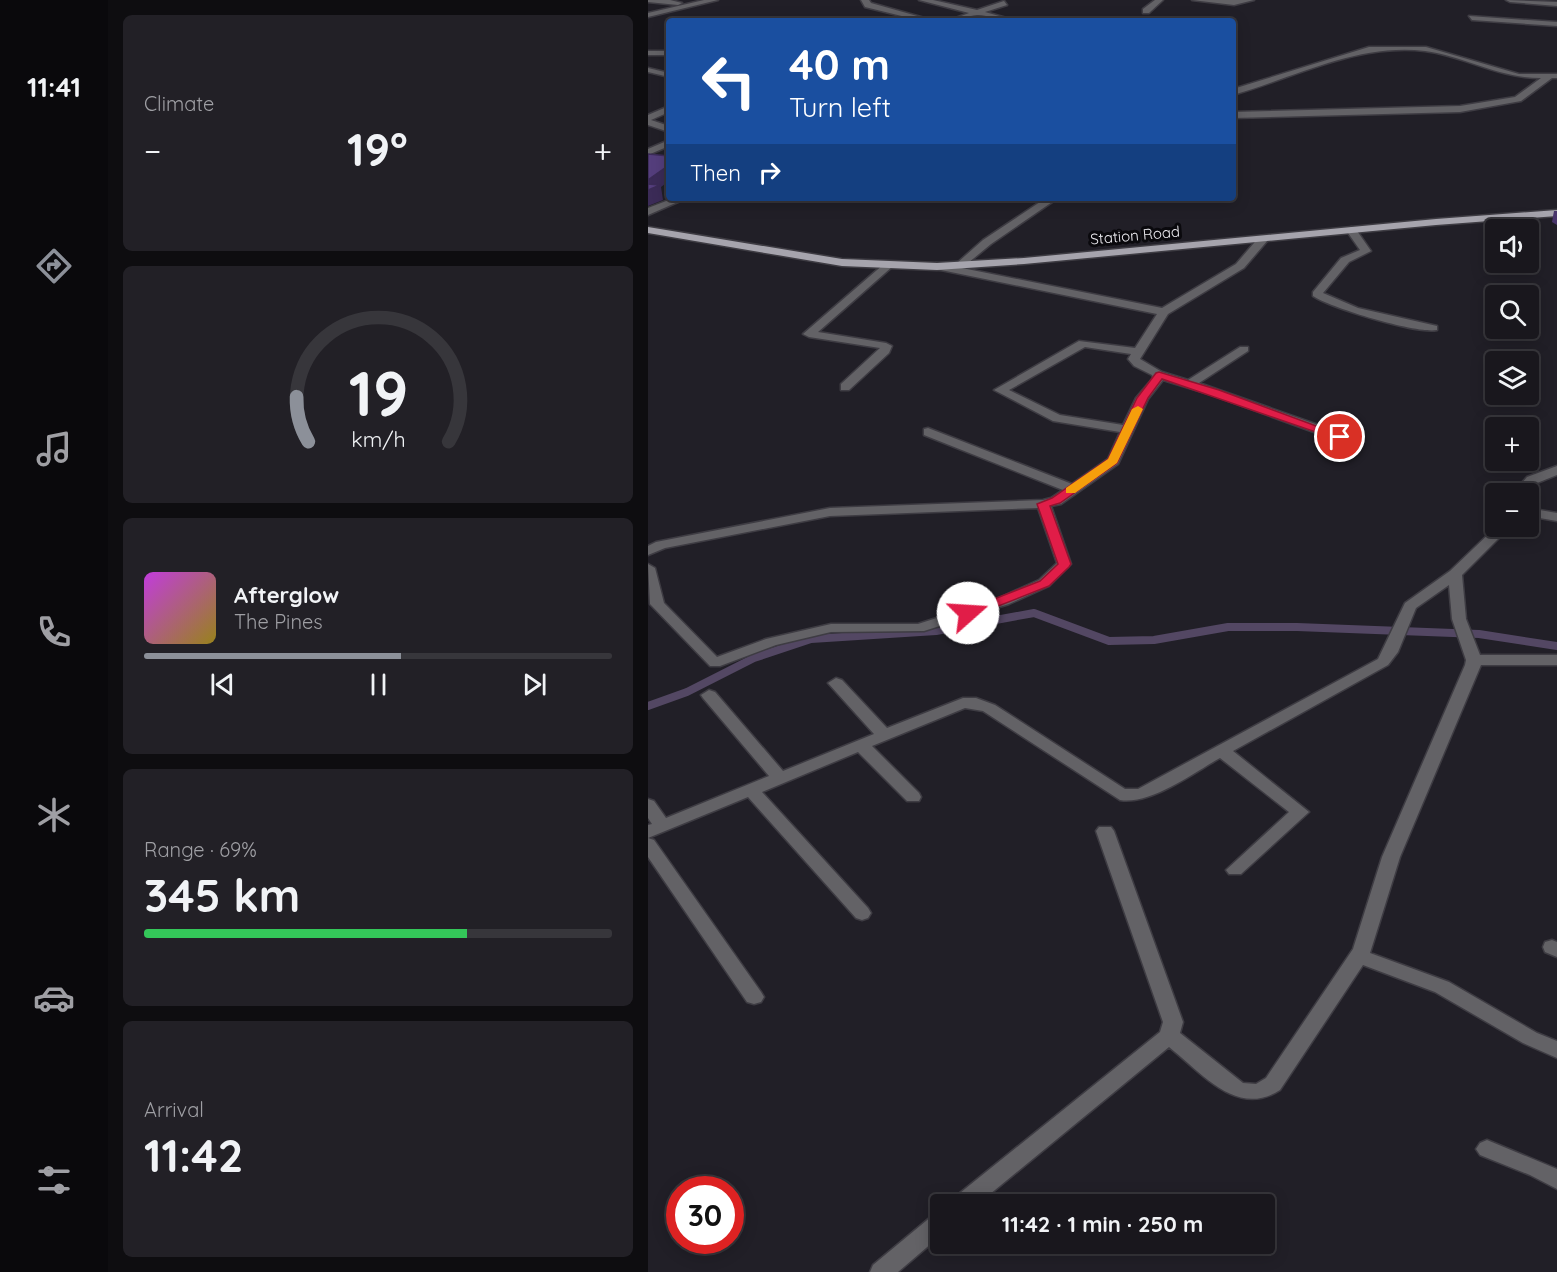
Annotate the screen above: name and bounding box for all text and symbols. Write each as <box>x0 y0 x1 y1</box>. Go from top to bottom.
text: 40 m <box>789 38 890 91</box>
icon: left <box>690 42 768 120</box>
text: 11:41 <box>27 70 81 104</box>
text: Turn left <box>789 90 891 124</box>
text: Climate <box>144 91 214 116</box>
text: 19° <box>347 121 408 177</box>
text: − <box>144 130 161 171</box>
text: + <box>593 130 612 171</box>
icon: right <box>753 156 786 189</box>
text: Then <box>690 159 741 187</box>
map controls <box>1485 219 1539 537</box>
button: sound <box>1485 219 1539 273</box>
street label: Station Road <box>1089 222 1181 248</box>
icon: directions <box>33 245 75 287</box>
button: search <box>1485 285 1539 339</box>
button: layers <box>1485 351 1539 405</box>
text: 19 <box>348 354 408 432</box>
pin <box>1314 411 1365 462</box>
button: + <box>1485 417 1539 471</box>
icon: arrive <box>1323 420 1356 453</box>
text: km/h <box>351 426 405 452</box>
icon: music <box>33 428 75 470</box>
button: − <box>1485 483 1539 537</box>
text: Afterglow <box>234 581 339 609</box>
position arrow <box>936 581 1000 645</box>
text: The Pines <box>234 609 323 634</box>
icon: phone <box>33 611 75 653</box>
icon: previous <box>206 668 239 701</box>
icon: pause <box>362 668 395 701</box>
icon: next <box>518 668 551 701</box>
icon: climate <box>33 794 75 836</box>
text: Range · 69% <box>144 837 257 862</box>
text: 345 km <box>144 867 300 923</box>
icon: car <box>33 977 75 1019</box>
text: Arrival <box>144 1097 204 1122</box>
text: 11:42 <box>144 1127 243 1183</box>
icon: filters <box>33 1159 75 1201</box>
speed limit sign: 30 <box>666 1176 744 1254</box>
text: 11:42 · 1 min · 250 m <box>1002 1210 1203 1238</box>

